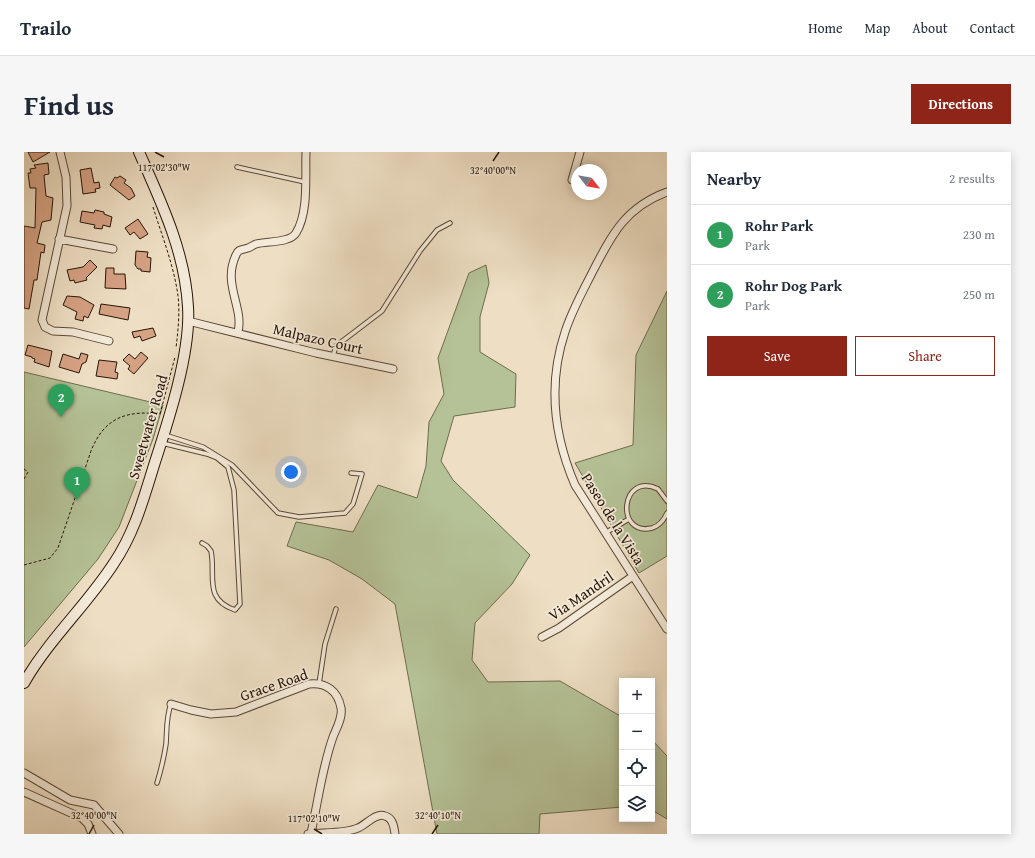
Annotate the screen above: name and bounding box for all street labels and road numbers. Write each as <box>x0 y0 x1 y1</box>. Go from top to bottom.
street label: Malpazo Court <box>271 318 366 359</box>
street label: Sweetwater Road <box>123 372 172 482</box>
street label: Paseo de la Vista <box>577 469 650 569</box>
street label: Via Mandril <box>544 566 618 625</box>
street label: Grace Road <box>237 663 311 706</box>

